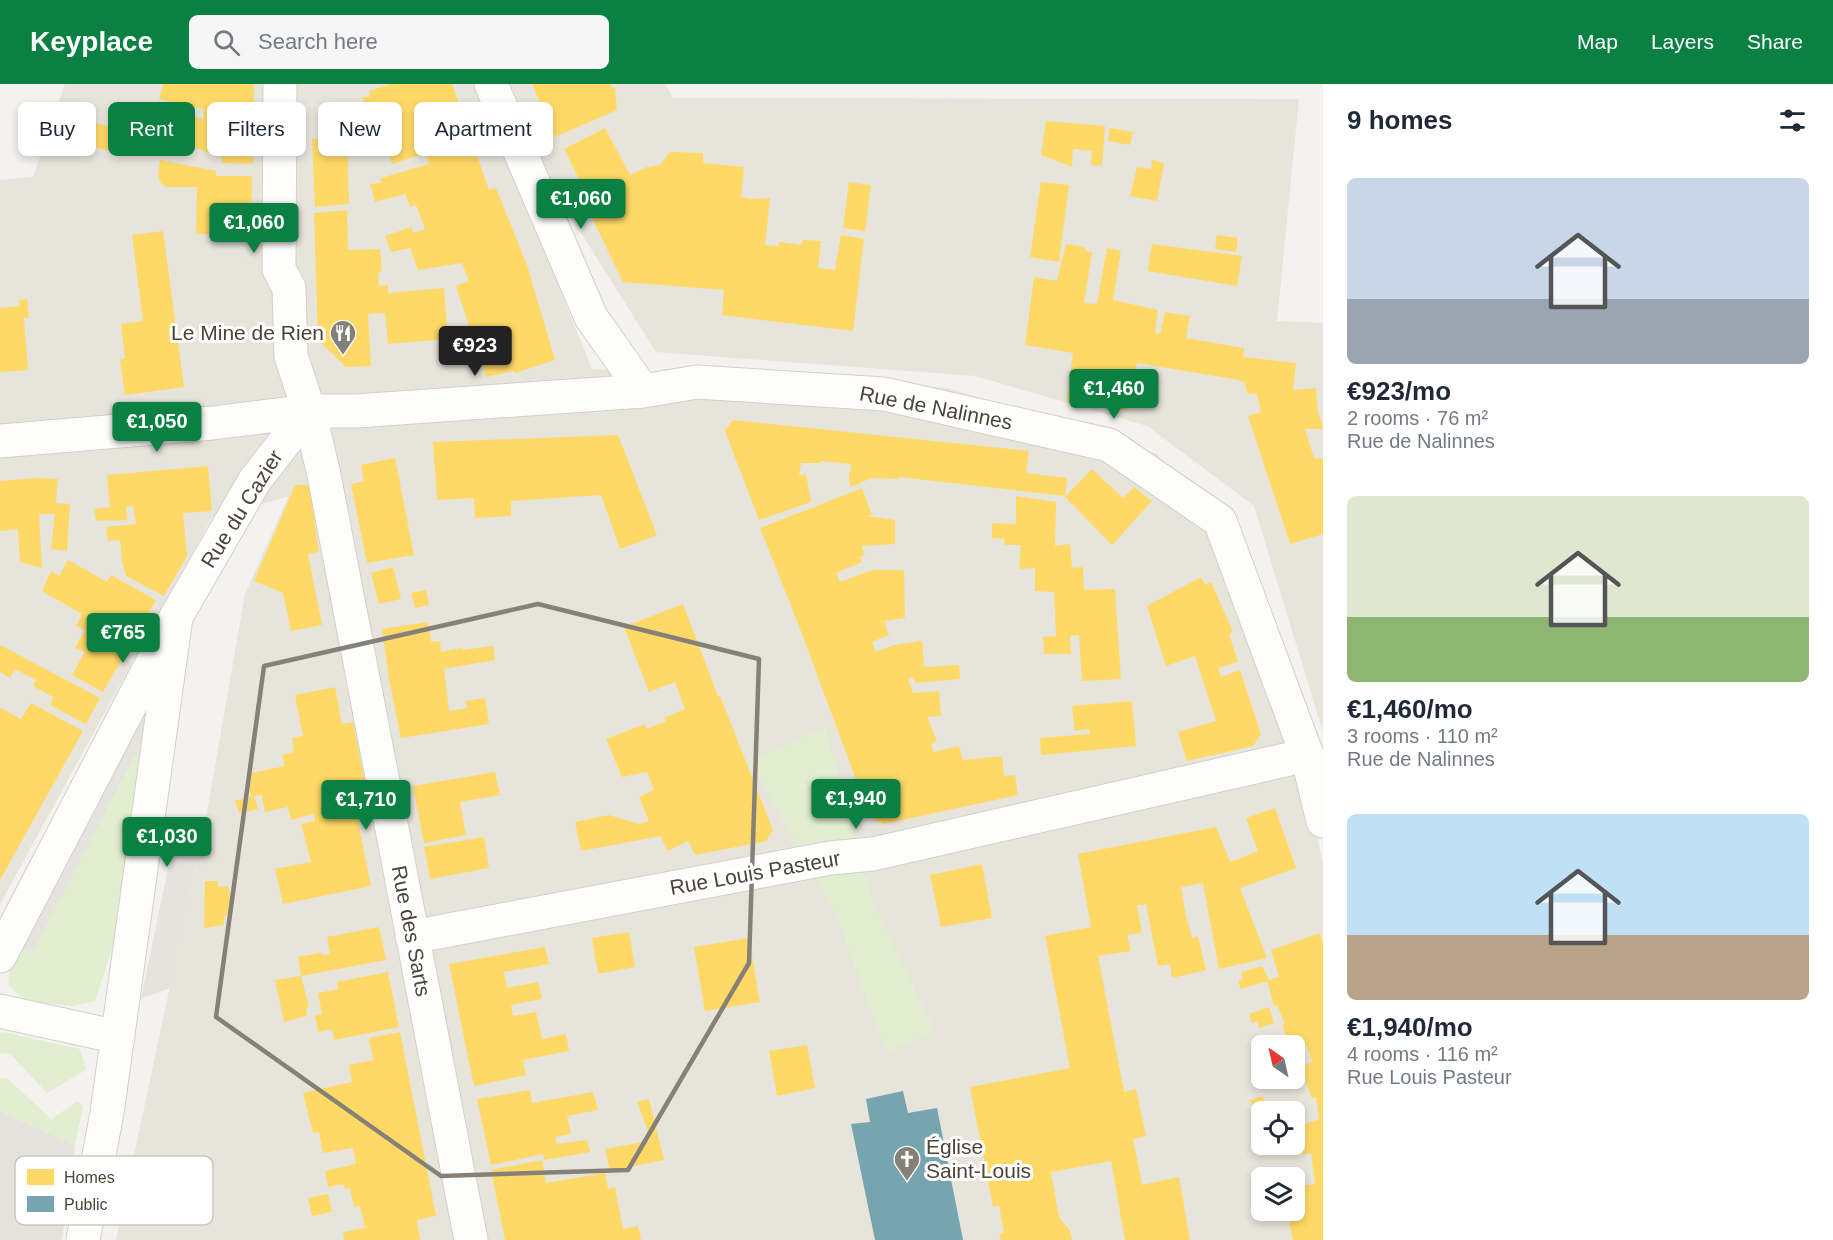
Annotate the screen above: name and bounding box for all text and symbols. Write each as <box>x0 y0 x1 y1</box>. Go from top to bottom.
search box <box>189 15 609 69</box>
text: Keyplace <box>30 26 153 57</box>
icon: search <box>210 26 243 59</box>
text: Search here <box>258 29 378 54</box>
text: Map <box>1577 30 1618 53</box>
text: Layers <box>1651 30 1714 53</box>
text: Share <box>1747 30 1803 53</box>
chip: Buy <box>18 102 96 156</box>
chip: Rent <box>108 102 195 156</box>
chip: Filters <box>207 102 306 156</box>
chip: New <box>318 102 402 156</box>
chip: Apartment <box>414 102 553 156</box>
icon: filters <box>1776 104 1809 137</box>
text: 9 homes <box>1347 105 1453 135</box>
pin: €1,060 <box>532 179 630 230</box>
text: €1,060 <box>550 187 612 209</box>
pin: €1,060 <box>205 203 303 254</box>
text: €1,060 <box>223 211 285 233</box>
icon: home <box>1524 217 1632 325</box>
restaurant icon: Le Mine de Rien <box>328 318 358 356</box>
place label: Le Mine de Rien <box>171 321 324 344</box>
pin: €923 <box>439 326 511 377</box>
text: €923 <box>453 334 497 356</box>
pin: €1,460 <box>1065 369 1163 420</box>
text: €923/mo <box>1347 376 1451 406</box>
text: €1,460 <box>1083 377 1145 399</box>
street label: Rue de Nalinnes <box>858 381 1014 434</box>
pin: €1,050 <box>108 402 206 453</box>
text: 2 rooms · 76 m² <box>1347 407 1488 429</box>
text: €1,050 <box>126 410 188 432</box>
text: Rue de Nalinnes <box>1347 430 1495 452</box>
street label: Rue du Cazier <box>196 446 287 572</box>
icon: home <box>1524 535 1632 643</box>
pin: €765 <box>87 613 159 664</box>
text: €765 <box>101 621 145 643</box>
text: €1,460/mo <box>1347 694 1473 724</box>
text: 3 rooms · 110 m² <box>1347 725 1498 747</box>
text: Rue de Nalinnes <box>1347 748 1495 770</box>
pin: €1,940 <box>807 779 905 830</box>
pin: €1,710 <box>317 780 415 831</box>
text: €1,940 <box>825 787 887 809</box>
text: €1,710 <box>335 788 397 810</box>
pin: €1,030 <box>118 817 216 868</box>
text: €1,030 <box>136 825 198 847</box>
street label: Rue Louis Pasteur <box>668 846 842 899</box>
icon: home <box>1524 853 1632 961</box>
street label: Rue des Sarts <box>388 863 435 998</box>
text: €1,940/mo <box>1347 1012 1473 1042</box>
north arrow <box>1251 1035 1305 1089</box>
map controls <box>1251 1035 1305 1221</box>
text: 4 rooms · 116 m² <box>1347 1043 1498 1065</box>
text: Rue Louis Pasteur <box>1347 1066 1512 1088</box>
button: locate <box>1251 1101 1305 1155</box>
place label: Église Saint-Louis <box>926 1135 1031 1182</box>
church icon: Église Saint-Louis <box>892 1144 922 1182</box>
legend <box>15 1156 213 1225</box>
button: layers <box>1251 1167 1305 1221</box>
text: Homes <box>64 1169 115 1186</box>
text: Public <box>64 1196 108 1213</box>

